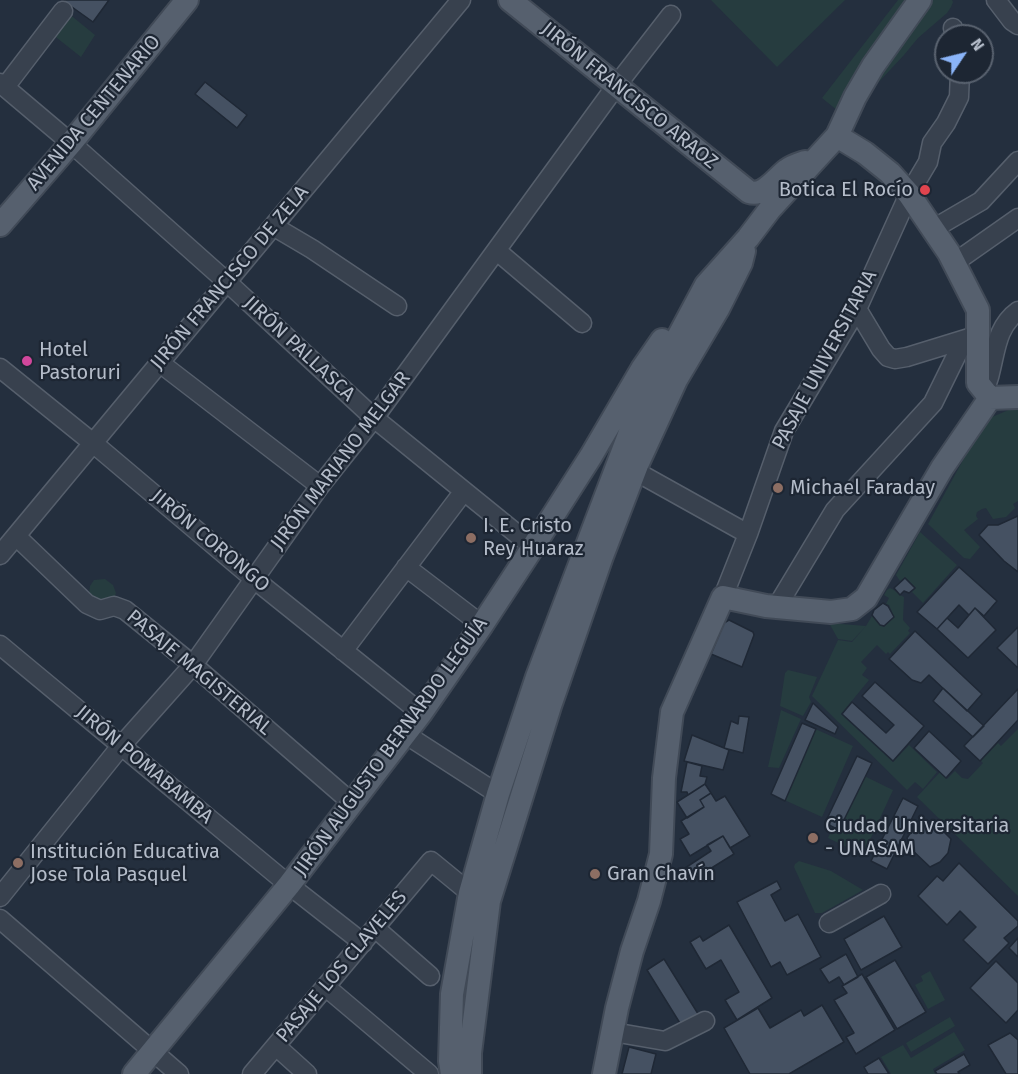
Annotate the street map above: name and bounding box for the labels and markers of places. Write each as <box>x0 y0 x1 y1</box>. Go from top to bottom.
place label: Botica El Rocío <box>779 178 913 202</box>
marker: Botica El Rocío <box>918 183 932 197</box>
place label: Hotel Pastoruri <box>39 338 121 385</box>
marker: Hotel Pastoruri <box>20 354 34 368</box>
place label: Michael Faraday <box>790 476 935 500</box>
marker: Michael Faraday <box>771 481 785 495</box>
place label: I. E. Cristo Rey Huaraz <box>483 514 584 561</box>
marker: I. E. Cristo Rey Huaraz <box>464 531 478 545</box>
place label: Ciudad Universitaria - UNASAM <box>825 814 1009 861</box>
marker: Ciudad Universitaria - UNASAM <box>806 831 820 845</box>
place label: Institución Educativa Jose Tola Pasquel <box>30 840 220 887</box>
marker: Institución Educativa Jose Tola Pasquel <box>11 856 25 870</box>
place label: Gran Chavín <box>607 862 715 886</box>
marker: Gran Chavín <box>588 867 602 881</box>

